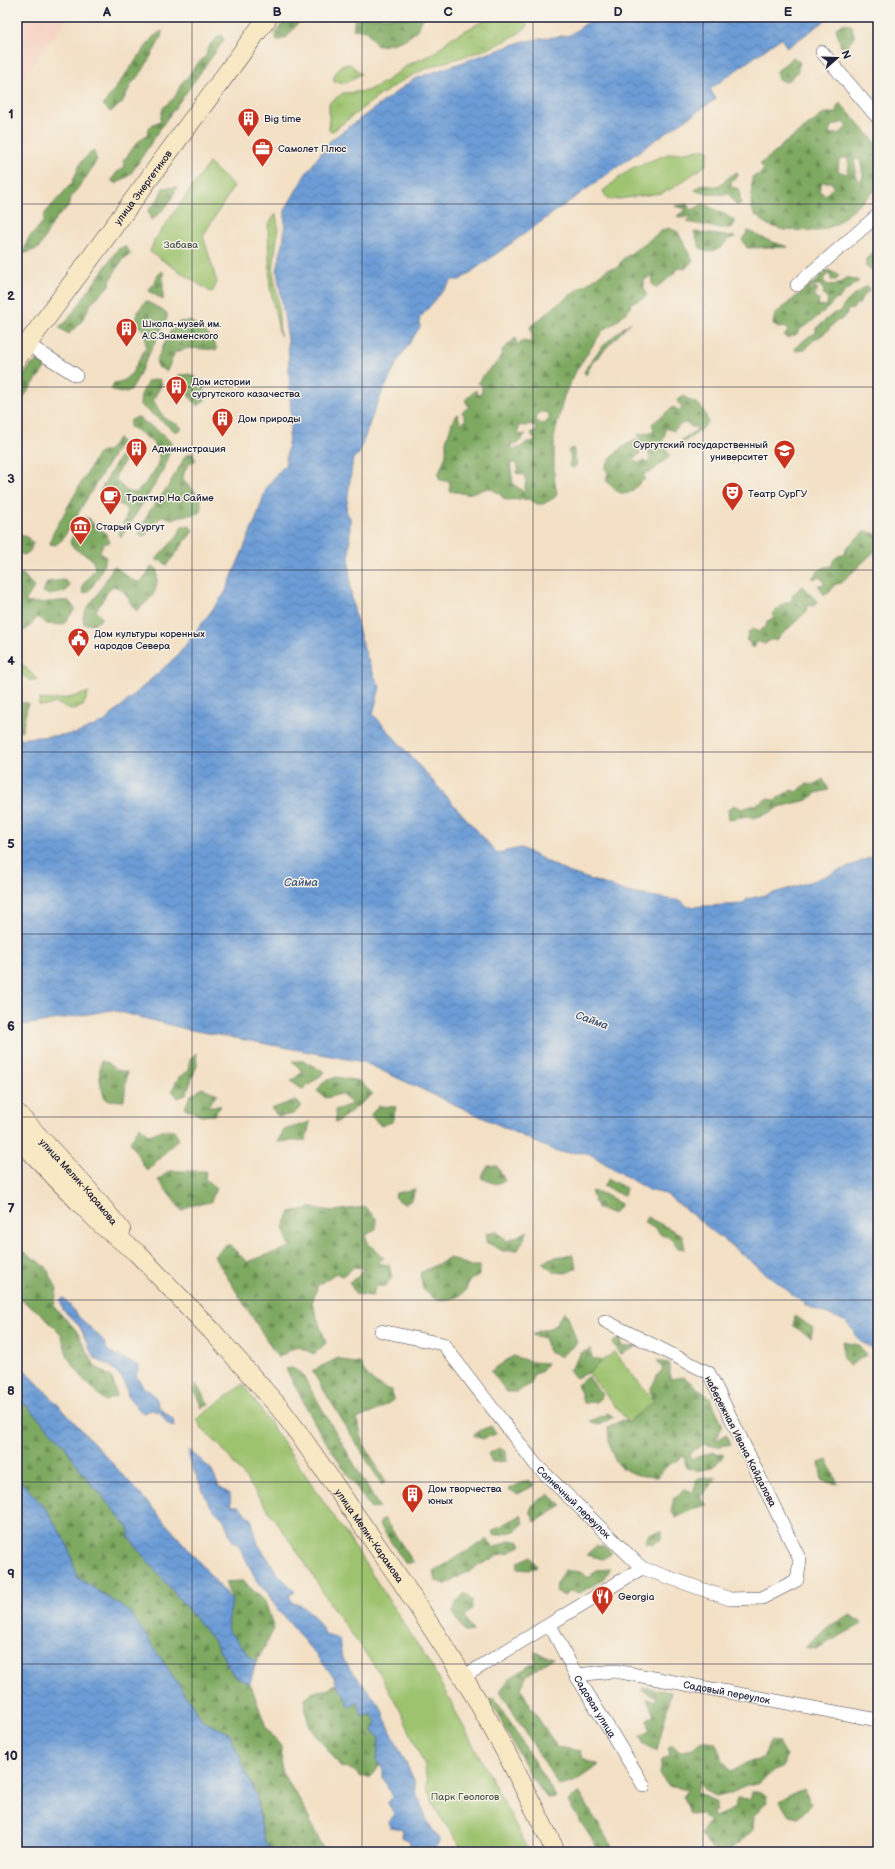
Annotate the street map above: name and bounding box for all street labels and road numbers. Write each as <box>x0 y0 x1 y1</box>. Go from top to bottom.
street label: улица Энергетиков <box>112 148 175 227</box>
street label: улица Мелик-Карамова <box>36 1136 119 1228</box>
street label: набережная Ивана Кайдалова <box>702 1374 779 1509</box>
street label: Солнечный переулок <box>534 1464 613 1542</box>
street label: улица Мелик-Карамова <box>332 1487 406 1585</box>
street label: Садовая улица <box>571 1673 618 1740</box>
street label: Садовый переулок <box>682 1679 772 1707</box>

